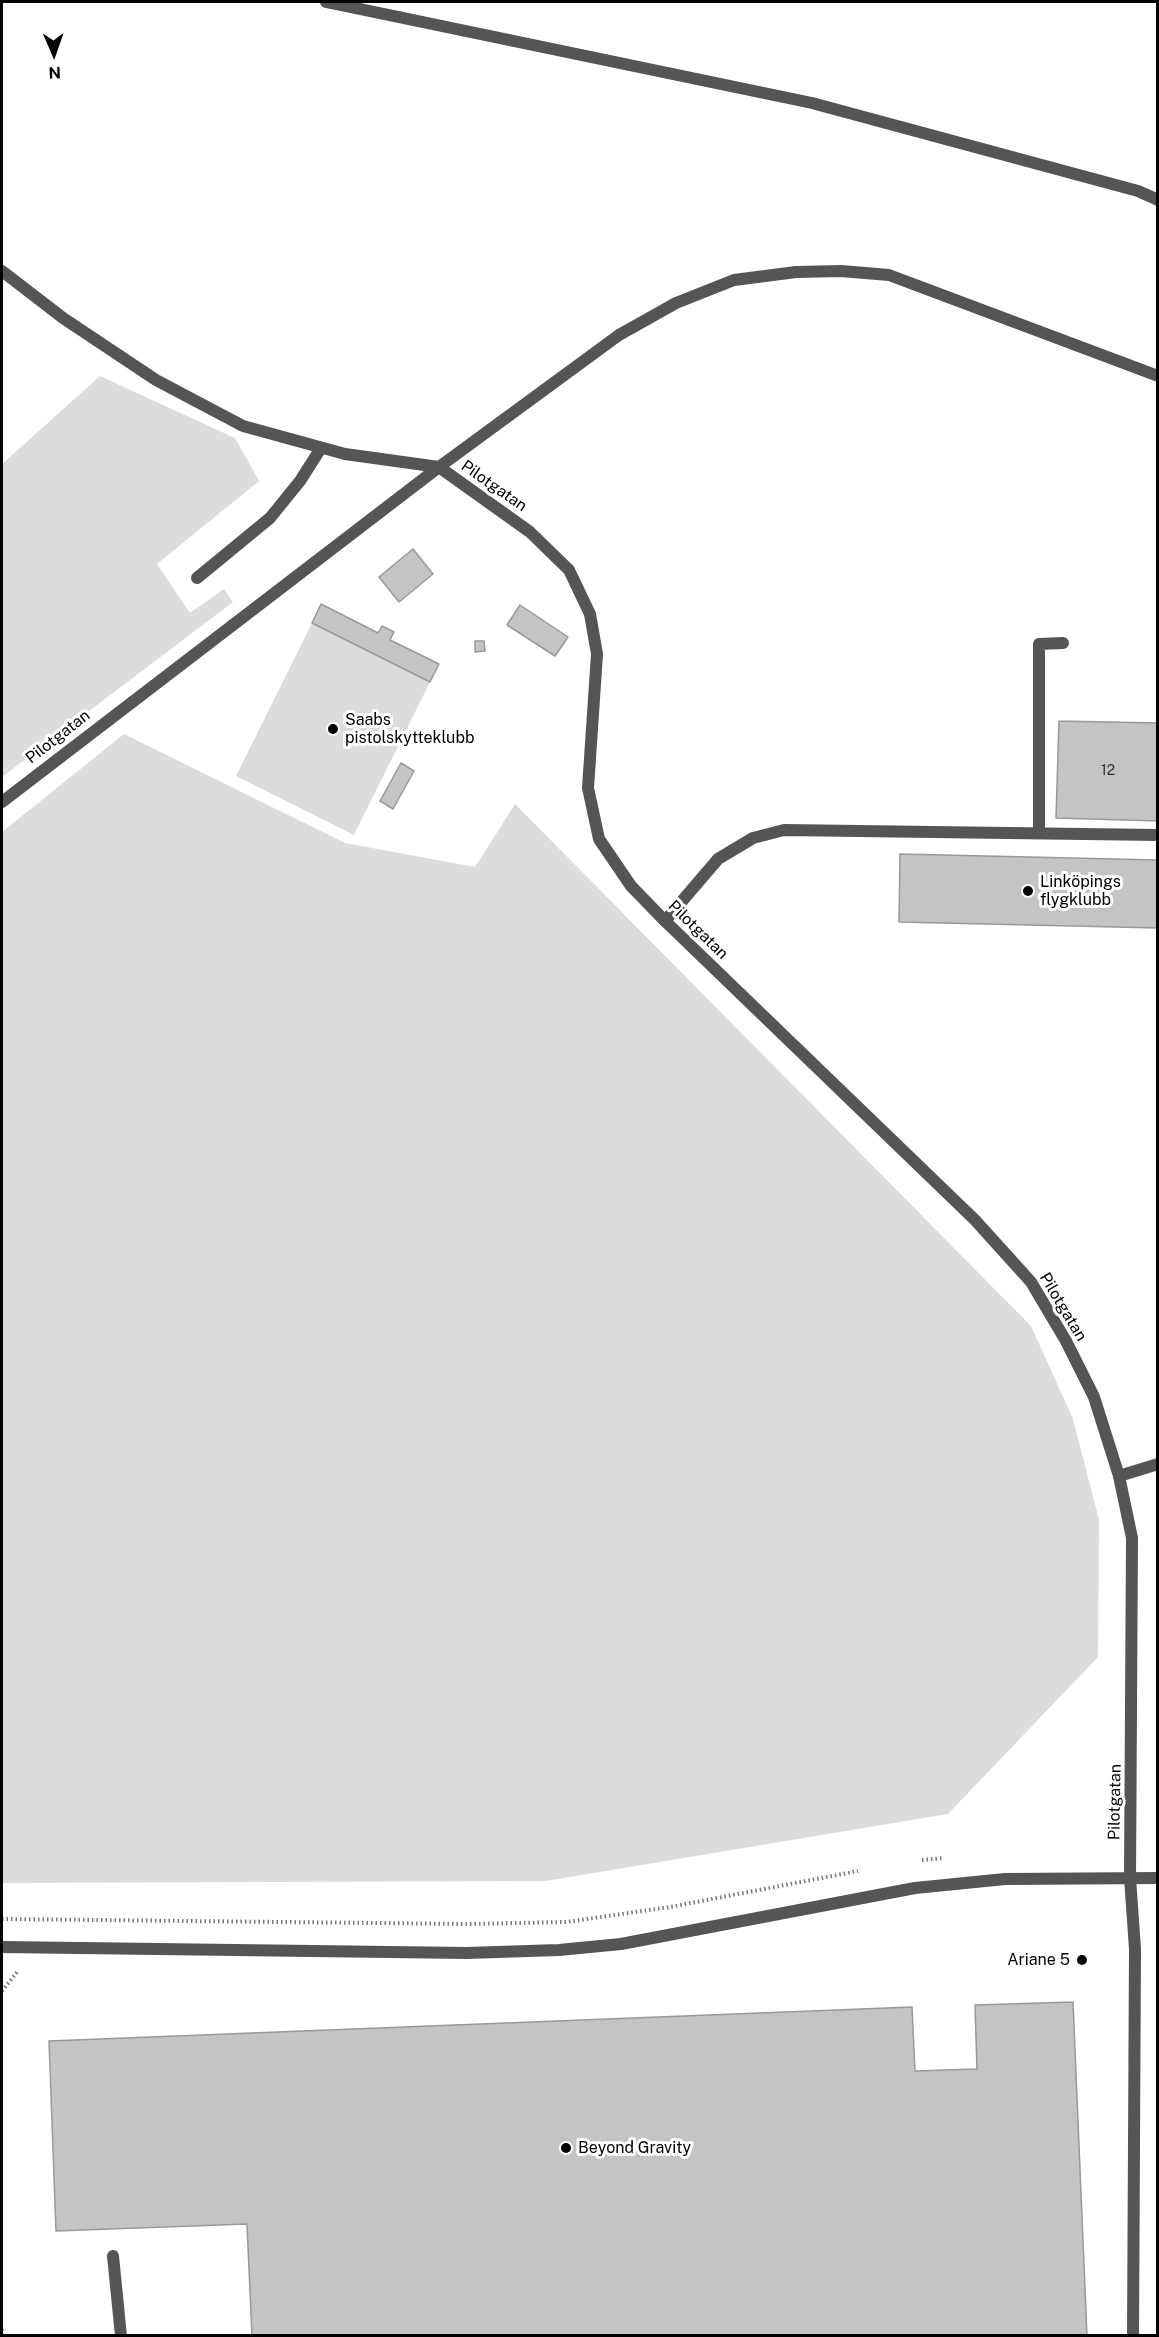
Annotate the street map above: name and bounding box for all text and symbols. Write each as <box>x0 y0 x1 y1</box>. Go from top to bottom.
north arrow <box>24 24 84 84</box>
text: N <box>48 63 61 82</box>
street label: Pilotgatan <box>457 456 531 516</box>
street label: Pilotgatan <box>22 706 94 768</box>
place label: Saabs pistolskytteklubb <box>345 710 475 748</box>
marker: Saabs pistolskytteklubb <box>326 722 340 736</box>
house number: 12 <box>1101 763 1115 779</box>
place label: Linköpings flygklubb <box>1040 872 1121 910</box>
marker: Linköpings flygklubb <box>1021 884 1035 898</box>
street label: Pilotgatan <box>664 897 732 963</box>
street label: Pilotgatan <box>1035 1269 1091 1345</box>
street label: Pilotgatan <box>1105 1764 1125 1840</box>
place label: Ariane 5 <box>1007 1950 1070 1970</box>
marker: Ariane 5 <box>1075 1953 1089 1967</box>
place label: Beyond Gravity <box>578 2138 691 2158</box>
marker: Beyond Gravity <box>559 2141 573 2155</box>

